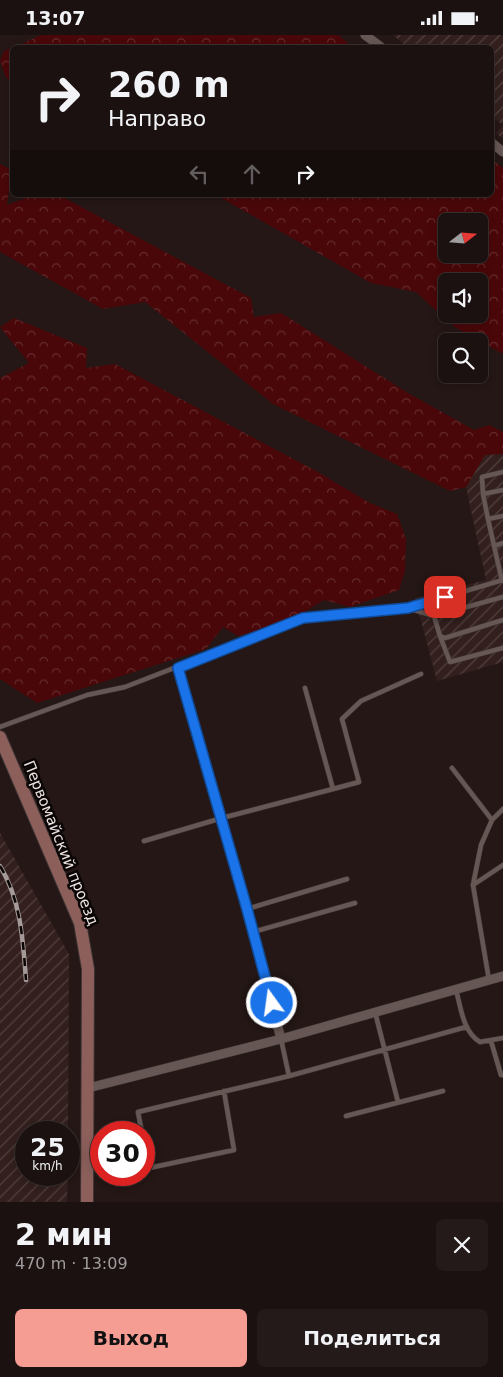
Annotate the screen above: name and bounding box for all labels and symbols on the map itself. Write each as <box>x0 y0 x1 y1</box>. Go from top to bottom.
north arrow <box>438 213 488 263</box>
pin <box>424 576 466 618</box>
street label: Первомайский проезд <box>20 758 102 928</box>
position arrow <box>245 976 297 1028</box>
speed limit sign: 30 <box>90 1121 155 1186</box>

